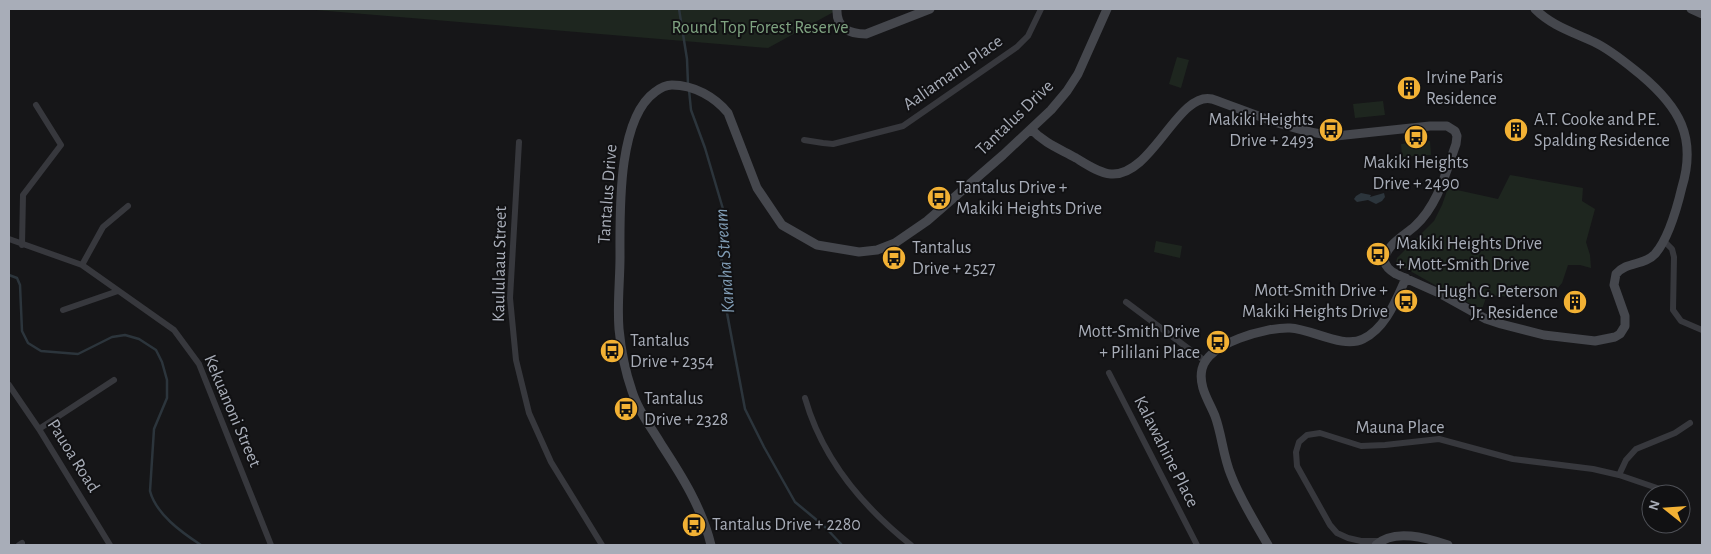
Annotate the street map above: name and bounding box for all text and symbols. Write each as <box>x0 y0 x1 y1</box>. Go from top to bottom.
park label: Round Top Forest Reserve <box>672 19 848 37</box>
street label: Aaliamanu Place <box>900 32 1006 114</box>
place label: Irvine Paris Residence <box>1426 69 1503 108</box>
building icon: Irvine Paris Residence <box>1396 75 1422 101</box>
street label: Tantalus Drive <box>973 77 1057 159</box>
place label: Makiki Heights Drive + 2493 <box>1208 111 1314 150</box>
place label: A.T. Cooke and P.E. Spalding Residence <box>1534 111 1670 150</box>
bus stop icon: Makiki Heights Drive + 2493 <box>1318 117 1344 143</box>
building icon: A.T. Cooke and P.E. Spalding Residence <box>1503 117 1529 143</box>
bus stop icon: Makiki Heights Drive + 2490 <box>1403 124 1429 150</box>
street label: Tantalus Drive <box>596 144 620 244</box>
place label: Makiki Heights Drive + 2490 <box>1363 154 1469 193</box>
place label: Tantalus Drive + Makiki Heights Drive <box>956 179 1102 218</box>
bus stop icon: Tantalus Drive + Makiki Heights Drive <box>926 185 952 211</box>
street label: Kaululaau Street <box>490 205 510 322</box>
water label: Kanaha Stream <box>712 208 738 314</box>
place label: Makiki Heights Drive + Mott-Smith Drive <box>1396 235 1542 274</box>
place label: Tantalus Drive + 2527 <box>912 239 995 278</box>
bus stop icon: Makiki Heights Drive + Mott-Smith Drive <box>1365 241 1391 267</box>
bus stop icon: Tantalus Drive + 2527 <box>881 245 907 271</box>
place label: Mott-Smith Drive + Makiki Heights Drive <box>1242 282 1388 321</box>
place label: Hugh G. Peterson Jr. Residence <box>1437 283 1558 322</box>
bus stop icon: Mott-Smith Drive + Makiki Heights Drive <box>1393 288 1419 314</box>
building icon: Hugh G. Peterson Jr. Residence <box>1562 289 1588 315</box>
place label: Mott-Smith Drive + Pililani Place <box>1078 323 1200 362</box>
bus stop icon: Mott-Smith Drive + Pililani Place <box>1205 329 1231 355</box>
place label: Tantalus Drive + 2354 <box>630 332 714 371</box>
bus stop icon: Tantalus Drive + 2354 <box>599 338 625 364</box>
street label: Kekuanoni Street <box>200 352 264 470</box>
place label: Tantalus Drive + 2328 <box>644 390 728 429</box>
street label: Kalawahine Place <box>1130 393 1202 511</box>
bus stop icon: Tantalus Drive + 2328 <box>613 396 639 422</box>
street label: Pauoa Road <box>44 416 102 496</box>
street label: Mauna Place <box>1355 419 1445 437</box>
north arrow <box>1641 484 1691 534</box>
text: N <box>1646 499 1663 512</box>
bus stop icon: Tantalus Drive + 2280 <box>681 512 707 538</box>
place label: Tantalus Drive + 2280 <box>712 516 861 534</box>

